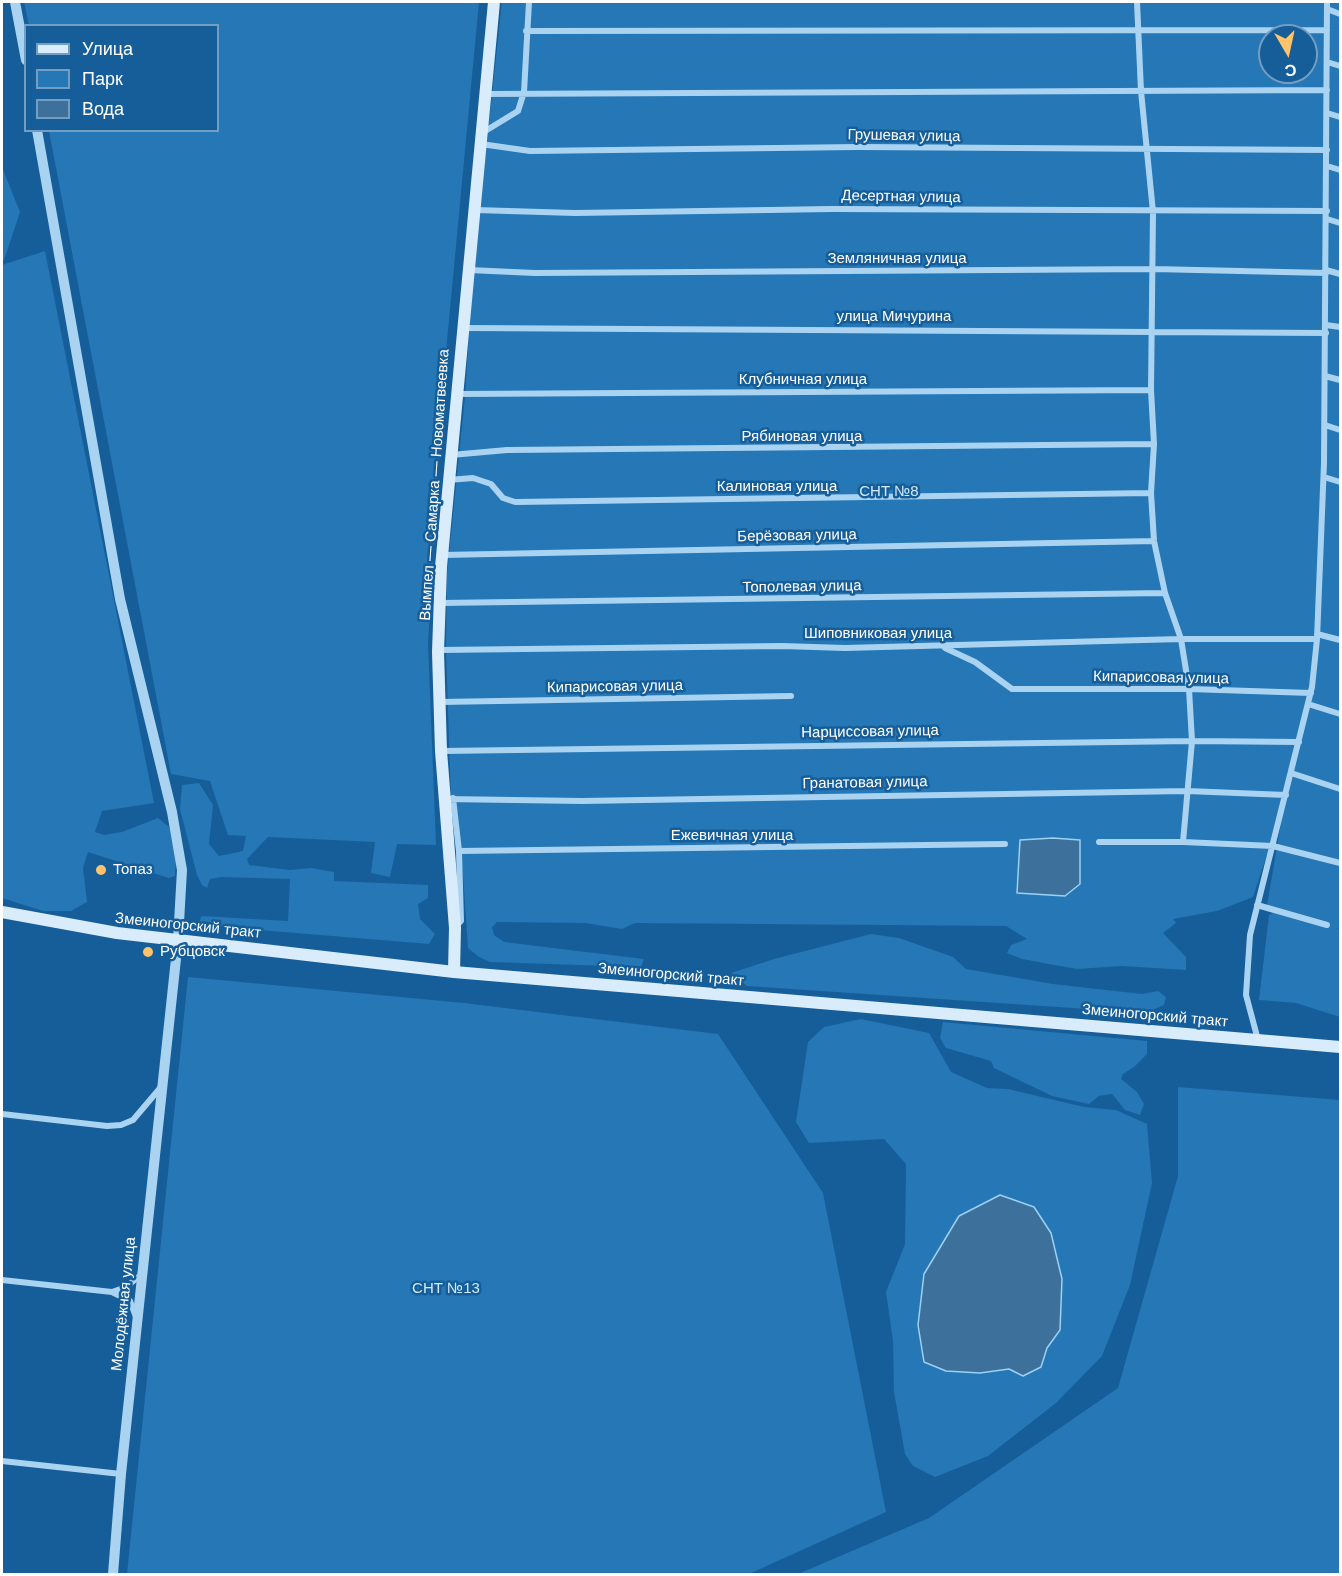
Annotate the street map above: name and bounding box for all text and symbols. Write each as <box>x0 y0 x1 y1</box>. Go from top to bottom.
legend <box>24 24 219 132</box>
north arrow <box>1258 24 1318 84</box>
text: Улица <box>82 39 133 59</box>
text: С <box>1284 61 1298 80</box>
text: Парк <box>82 69 123 89</box>
text: Вода <box>82 99 124 119</box>
street label: Грушевая улица <box>847 126 961 146</box>
street label: Десертная улица <box>841 187 961 207</box>
street label: Земляничная улица <box>827 250 967 268</box>
street label: улица Мичурина <box>837 308 951 326</box>
street label: Вымпел — Самарка — Новоматвеевка <box>417 349 453 621</box>
street label: Клубничная улица <box>739 371 867 389</box>
street label: Рябиновая улица <box>742 428 862 446</box>
street label: Калиновая улица <box>717 478 837 496</box>
park label: СНТ №8 <box>859 483 919 501</box>
street label: Берёзовая улица <box>737 526 857 546</box>
street label: Тополевая улица <box>742 577 862 597</box>
street label: Шиповниковая улица <box>804 625 952 643</box>
street label: Кипарисовая улица <box>1093 668 1229 688</box>
street label: Кипарисовая улица <box>547 677 683 697</box>
street label: Нарциссовая улица <box>801 722 939 742</box>
street label: Гранатовая улица <box>802 773 928 793</box>
street label: Ежевичная улица <box>671 827 793 845</box>
place label: Топаз <box>113 861 153 879</box>
marker: Топаз <box>94 863 108 877</box>
street label: Змеиногорский тракт <box>114 909 262 943</box>
place label: Рубцовск <box>160 943 225 961</box>
marker: Рубцовск <box>141 945 155 959</box>
street label: Змеиногорский тракт <box>597 960 745 990</box>
street label: Змеиногорский тракт <box>1081 1001 1229 1031</box>
street label: Молодёжная улица <box>108 1236 140 1372</box>
park label: СНТ №13 <box>412 1280 480 1298</box>

